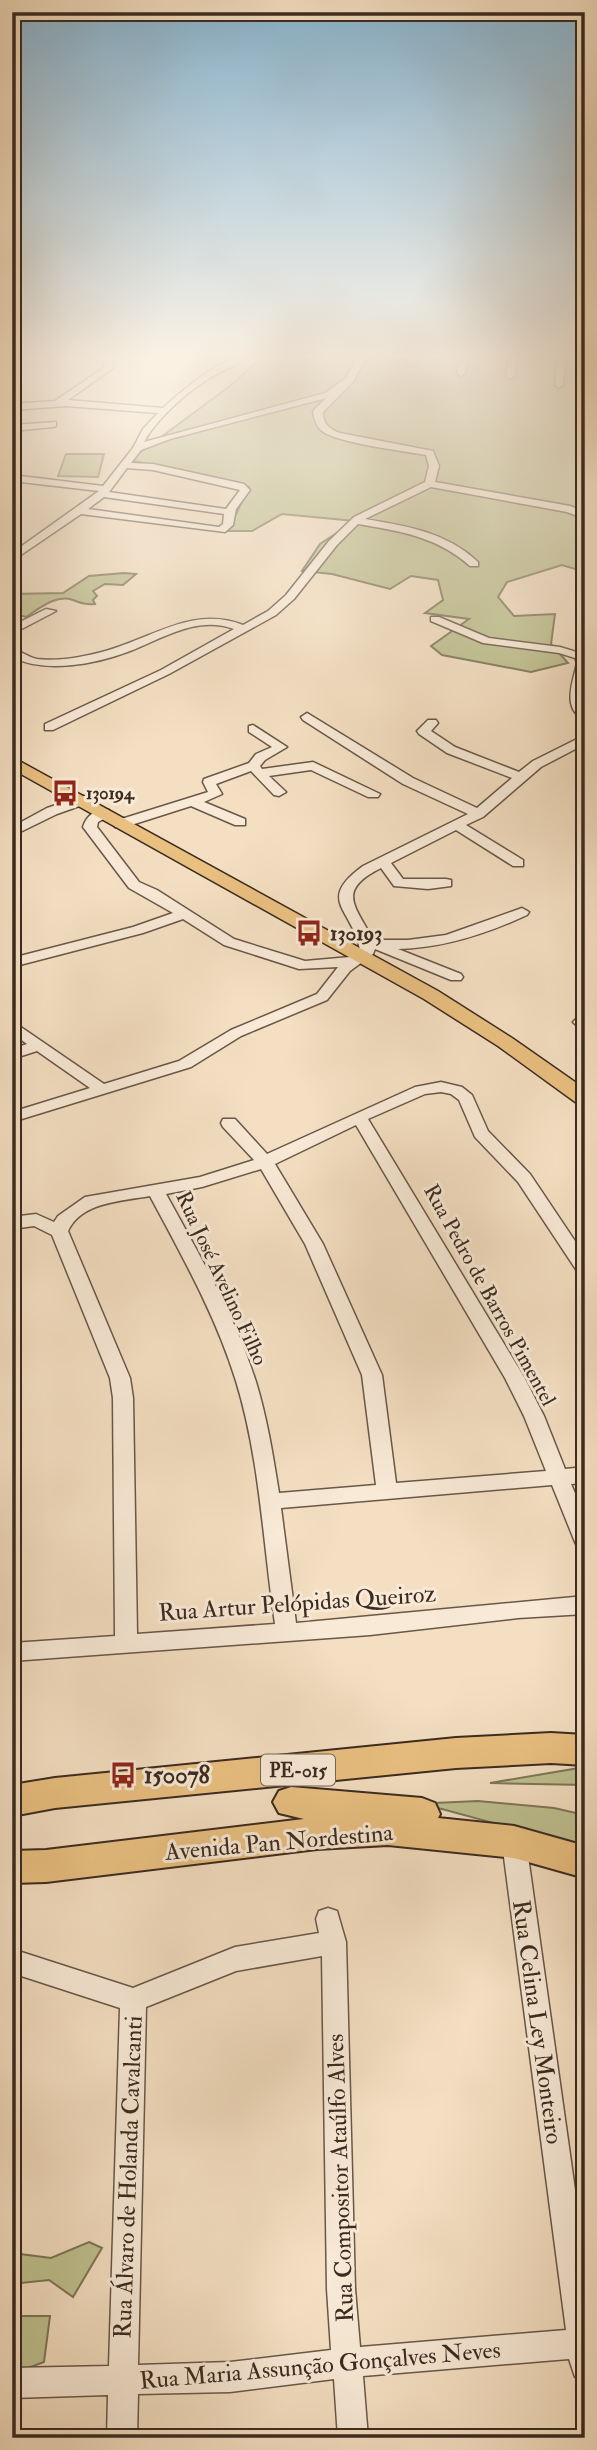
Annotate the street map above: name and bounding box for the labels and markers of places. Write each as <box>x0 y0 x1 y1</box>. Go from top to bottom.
bus stop icon: 130194 <box>50 778 80 808</box>
place label: 130194 <box>86 782 135 805</box>
bus stop icon: 130193 <box>294 918 324 948</box>
place label: 130193 <box>330 920 382 947</box>
bus stop icon: 150078 <box>108 1760 138 1790</box>
place label: 150078 <box>144 1760 210 1791</box>

